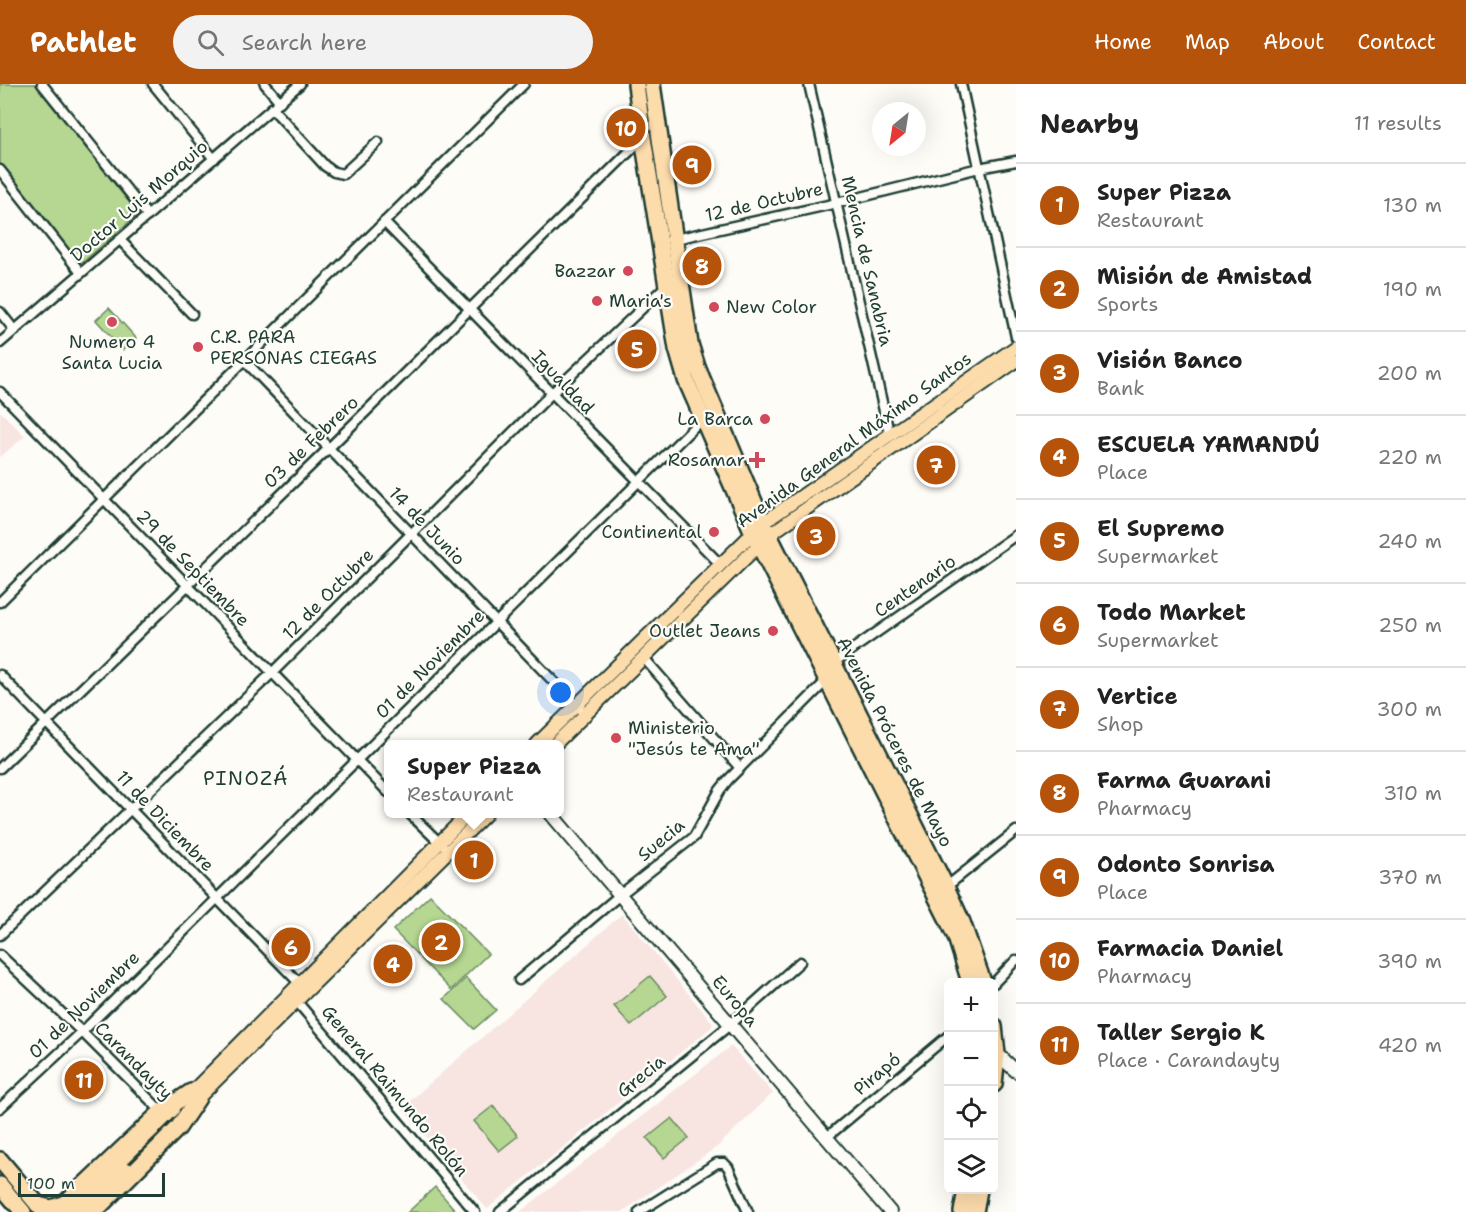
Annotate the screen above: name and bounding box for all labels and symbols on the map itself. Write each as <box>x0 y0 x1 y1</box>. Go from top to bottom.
north arrow <box>872 102 926 156</box>
pin: 10 <box>606 106 646 150</box>
street label: Doctor Luis Morquio <box>65 135 213 267</box>
pin: 9 <box>672 142 712 188</box>
street label: Mencia de Sanabria <box>836 174 898 348</box>
street label: 12 de Octubre <box>703 177 825 227</box>
pin: 8 <box>682 244 722 288</box>
place label: Bazzar <box>554 259 616 283</box>
marker: Bazzar <box>621 264 635 278</box>
place label: Maria's <box>609 289 672 313</box>
marker: Maria's <box>590 294 604 308</box>
place label: New Color <box>726 295 817 319</box>
marker: New Color <box>707 300 721 314</box>
marker: Numero 4 Santa Lucia <box>105 315 119 329</box>
place label: C.R. PARA PERSONAS CIEGAS <box>210 325 377 370</box>
pin: 5 <box>618 326 656 372</box>
place label: Numero 4 Santa Lucia <box>62 330 162 375</box>
marker: C.R. PARA PERSONAS CIEGAS <box>191 340 205 354</box>
street label: Igualdad <box>526 345 600 419</box>
street label: Avenida General Máximo Santos <box>732 347 976 533</box>
street label: 03 de Febrero <box>258 390 364 494</box>
place label: La Barca <box>677 407 753 431</box>
marker: La Barca <box>758 412 772 426</box>
pin: 7 <box>916 442 956 488</box>
place label: Rosamar <box>668 448 745 472</box>
marker: Rosamar <box>750 453 764 467</box>
street label: 14 de Junio <box>383 482 471 570</box>
street label: 29 de Septiembre <box>131 504 255 632</box>
pin: 3 <box>796 514 836 558</box>
place label: Continental <box>602 520 703 544</box>
marker: Continental <box>707 525 721 539</box>
street label: 12 de Octubre <box>277 543 379 645</box>
street label: Centenario <box>869 549 961 623</box>
street label: 01 de Noviembre <box>370 604 490 724</box>
place label: Outlet Jeans <box>649 619 761 643</box>
marker: Outlet Jeans <box>766 624 780 638</box>
street label: Avenida Próceres de Mayo <box>831 633 959 851</box>
your location <box>546 678 575 707</box>
place label: Ministerio "Jesús te Ama" <box>628 716 760 761</box>
marker: Ministerio "Jesús te Ama" <box>609 731 623 745</box>
street label: 11 de Diciembre <box>111 765 219 877</box>
district label: PINOZÁ <box>203 765 289 791</box>
street label: Suecia <box>632 813 690 867</box>
pin: 1 <box>454 838 494 882</box>
pin: 2 <box>422 920 460 964</box>
pin: 6 <box>272 924 310 970</box>
pin: 4 <box>374 942 412 986</box>
street label: 01 de Noviembre <box>23 946 145 1064</box>
street label: Europa <box>706 970 764 1032</box>
street label: General Raimundo Rolón <box>316 1000 474 1182</box>
street label: Carandayty <box>90 1017 178 1105</box>
street label: Pirapó <box>848 1047 906 1101</box>
street label: Grecia <box>612 1049 670 1103</box>
pin: 11 <box>64 1058 104 1102</box>
scale bar <box>18 1170 165 1198</box>

